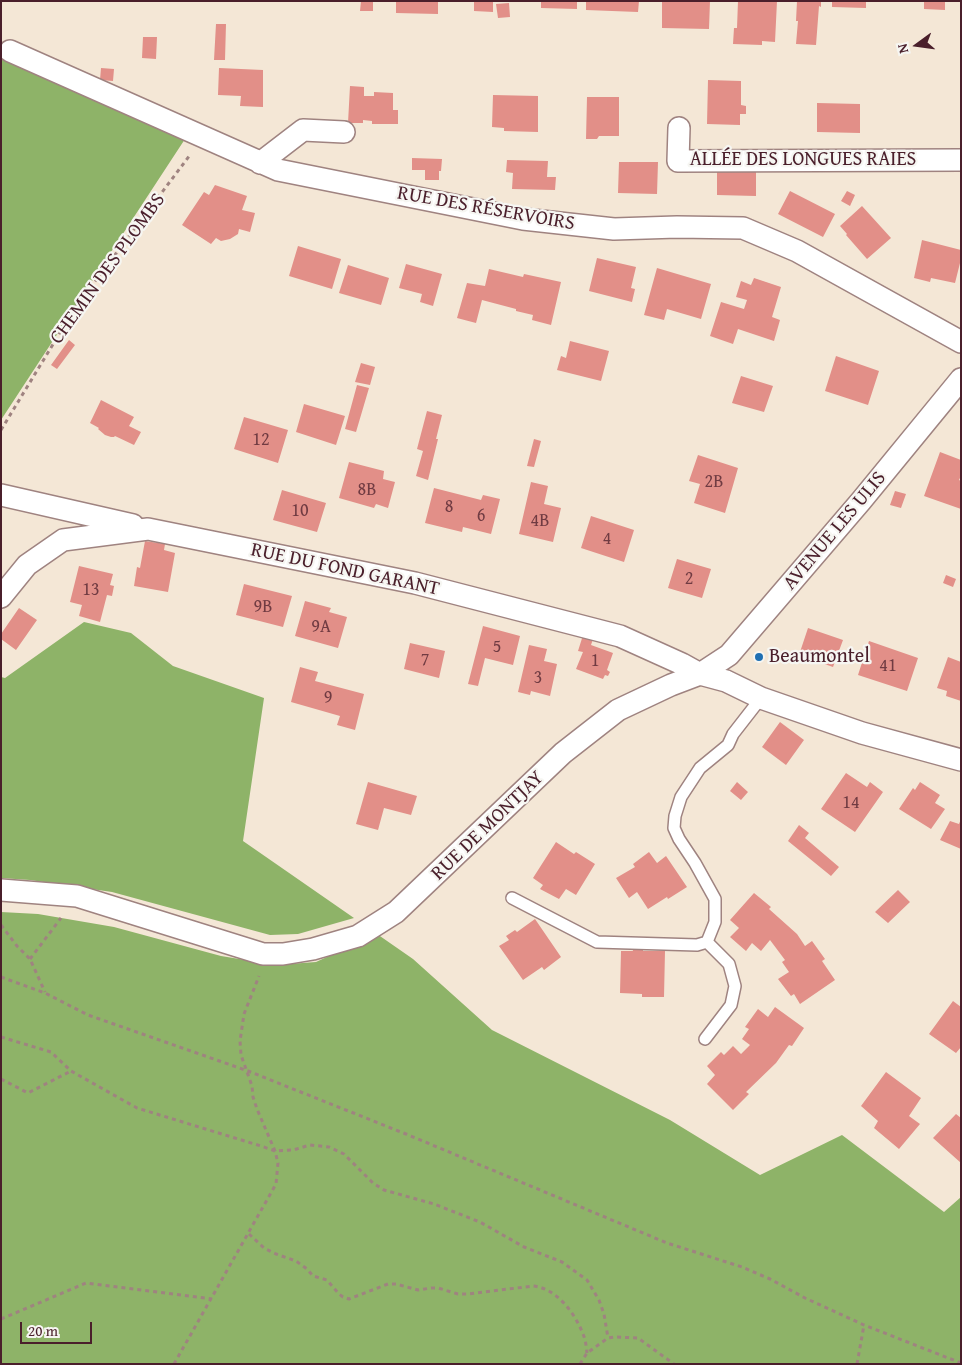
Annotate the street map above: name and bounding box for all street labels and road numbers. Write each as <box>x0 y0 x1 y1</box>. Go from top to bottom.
street label: ALLÉE DES LONGUES RAIES <box>690 148 916 172</box>
street label: RUE DES RÉSERVOIRS <box>395 182 577 236</box>
street label: CHEMIN DES PLOMBS <box>45 189 171 349</box>
street label: AVENUE LES ULIS <box>778 467 892 595</box>
street label: RUE DU FOND GARANT <box>248 538 442 602</box>
street label: RUE DE MONTJAY <box>427 766 549 886</box>

